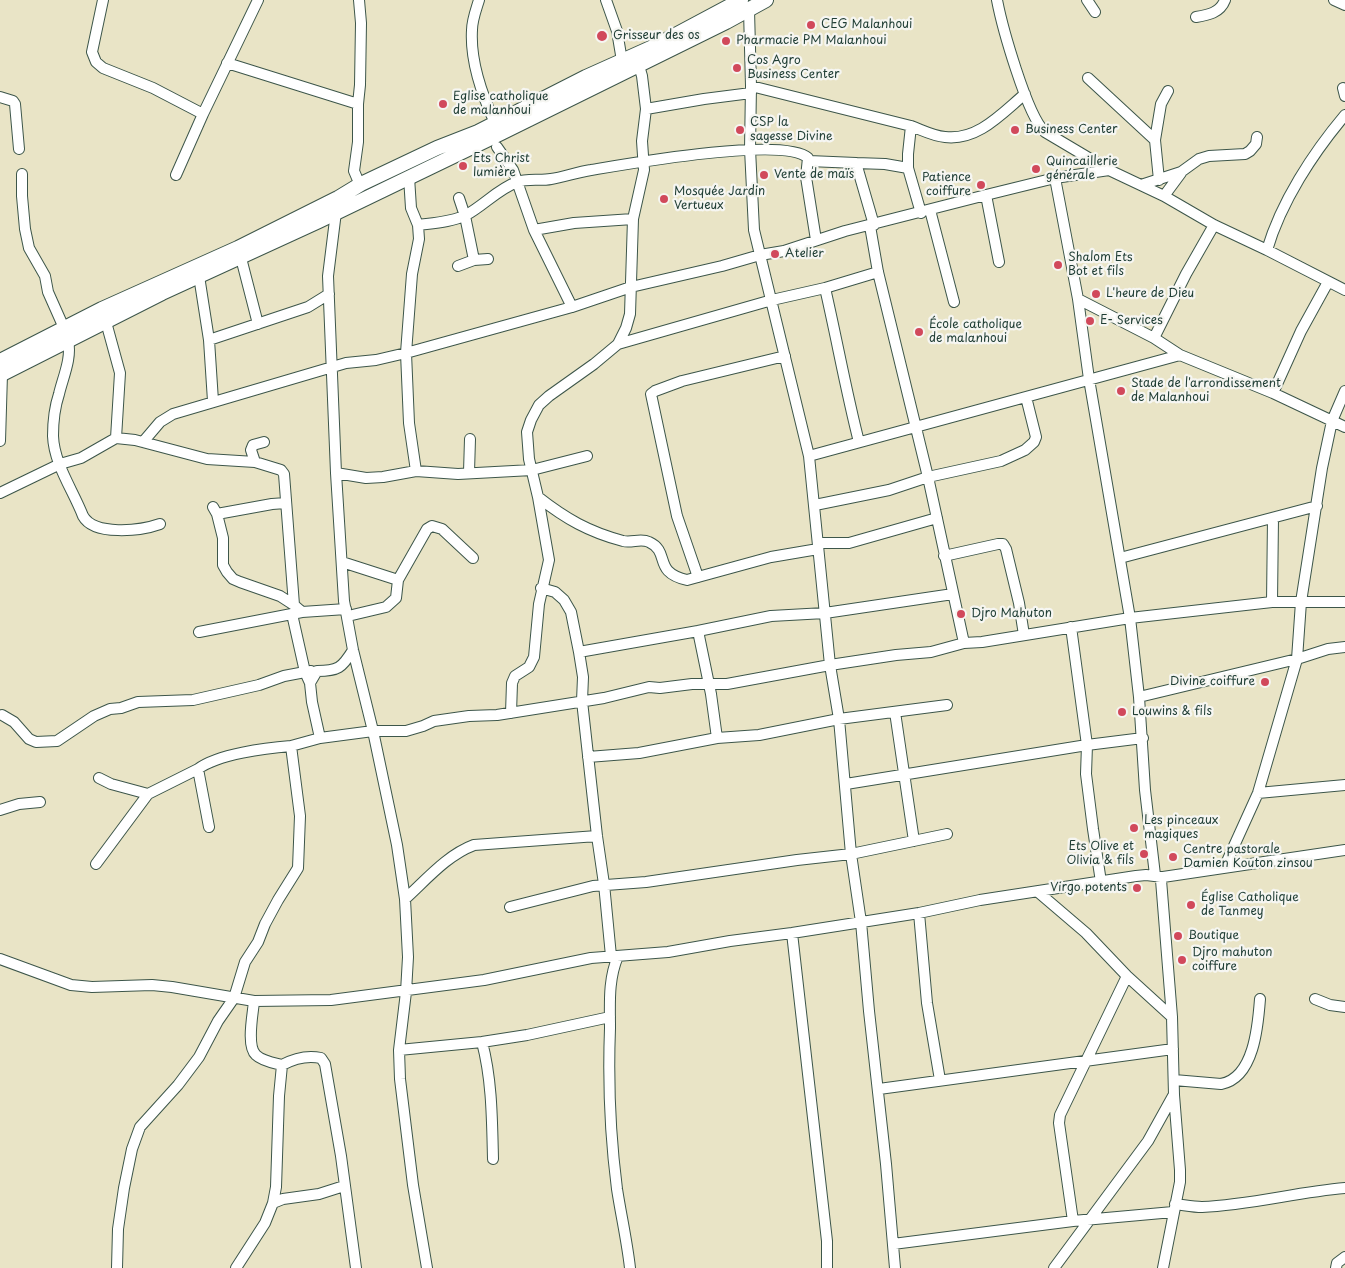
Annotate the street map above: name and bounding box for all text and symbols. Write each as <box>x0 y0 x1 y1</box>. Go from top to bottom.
place label: CEG Malanhoui <box>821 18 912 32</box>
marker: CEG Malanhoui <box>805 19 817 31</box>
marker: Grisseur des os <box>595 29 609 43</box>
place label: Grisseur des os <box>613 29 700 43</box>
place label: Pharmacie PM Malanhoui <box>736 34 887 48</box>
marker: Pharmacie PM Malanhoui <box>720 35 732 47</box>
place label: Cos Agro Business Center <box>747 54 840 82</box>
marker: Cos Agro Business Center <box>731 62 743 74</box>
place label: Eglise catholique de malanhoui <box>453 90 549 118</box>
marker: Eglise catholique de malanhoui <box>437 98 449 110</box>
place label: CSP la sagesse Divine <box>750 116 833 144</box>
place label: Business Center <box>1025 123 1118 137</box>
marker: CSP la sagesse Divine <box>734 124 746 136</box>
marker: Business Center <box>1009 124 1021 136</box>
place label: Ets Christ lumière <box>473 152 530 180</box>
place label: Quincaillerie générale <box>1046 155 1118 183</box>
marker: Ets Christ lumière <box>457 160 469 172</box>
marker: Quincaillerie générale <box>1030 163 1042 175</box>
place label: Vente de maïs <box>774 168 854 182</box>
marker: Vente de maïs <box>758 169 770 181</box>
place label: Patience coiffure <box>922 171 971 199</box>
marker: Patience coiffure <box>975 179 987 191</box>
place label: Mosquée Jardin Vertueux <box>674 185 765 213</box>
marker: Mosquée Jardin Vertueux <box>658 193 670 205</box>
place label: Atelier <box>785 247 824 261</box>
marker: Atelier <box>769 248 781 260</box>
place label: Shalom Ets Bot et fils <box>1068 251 1133 279</box>
marker: Shalom Ets Bot et fils <box>1052 259 1064 271</box>
place label: L'heure de Dieu <box>1106 287 1194 301</box>
marker: L'heure de Dieu <box>1090 288 1102 300</box>
place label: E- Services <box>1100 314 1163 328</box>
marker: E- Services <box>1084 315 1096 327</box>
place label: École catholique de malanhoui <box>929 318 1022 346</box>
marker: École catholique de malanhoui <box>913 326 925 338</box>
place label: Stade de l'arrondissement de Malanhoui <box>1131 377 1281 405</box>
marker: Stade de l'arrondissement de Malanhoui <box>1115 385 1127 397</box>
place label: Djro Mahuton <box>971 607 1052 621</box>
marker: Djro Mahuton <box>955 608 967 620</box>
place label: Divine coiffure <box>1170 675 1255 689</box>
marker: Divine coiffure <box>1259 676 1271 688</box>
place label: Louwins & fils <box>1132 705 1212 719</box>
marker: Louwins & fils <box>1116 706 1128 718</box>
place label: Les pinceaux magiques <box>1144 814 1218 842</box>
marker: Les pinceaux magiques <box>1128 822 1140 834</box>
place label: Ets Olive et Olivia & fils <box>1067 840 1134 868</box>
place label: Centre pastorale Damien Kouton zinsou <box>1183 843 1313 871</box>
marker: Ets Olive et Olivia & fils <box>1138 848 1150 860</box>
marker: Centre pastorale Damien Kouton zinsou <box>1167 851 1179 863</box>
place label: Virgo potents <box>1050 881 1127 895</box>
marker: Virgo potents <box>1131 882 1143 894</box>
place label: Église Catholique de Tanmey <box>1201 891 1299 919</box>
marker: Église Catholique de Tanmey <box>1185 899 1197 911</box>
place label: Boutique <box>1188 929 1239 943</box>
marker: Boutique <box>1172 930 1184 942</box>
place label: Djro mahuton coiffure <box>1192 946 1273 974</box>
marker: Djro mahuton coiffure <box>1176 954 1188 966</box>

